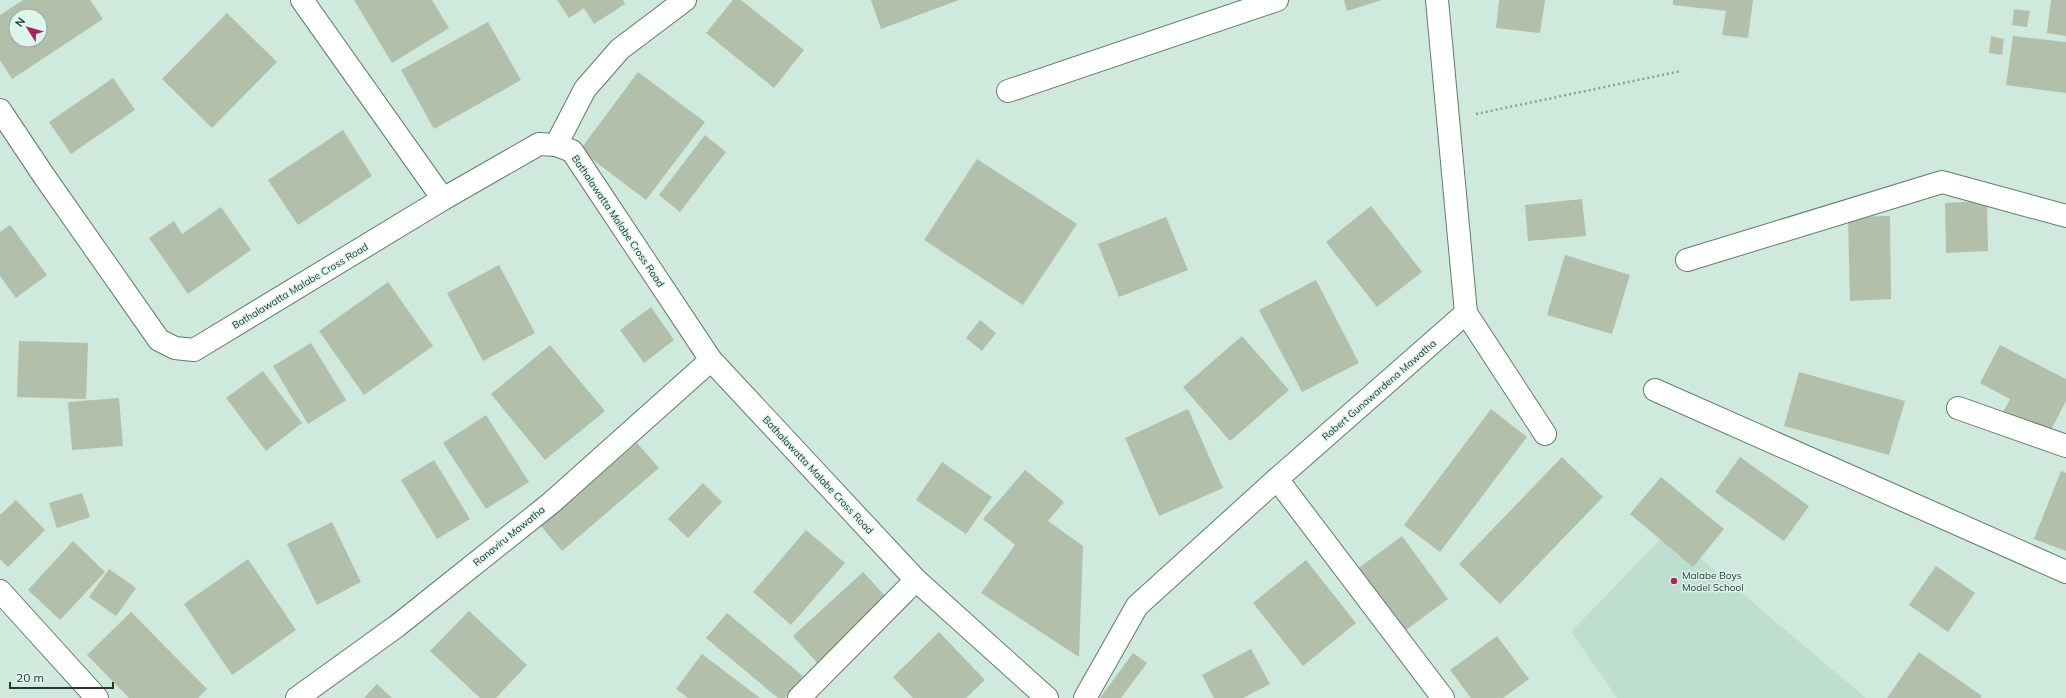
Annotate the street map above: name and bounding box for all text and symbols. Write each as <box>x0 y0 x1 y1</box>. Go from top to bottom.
north arrow <box>8 8 48 48</box>
text: N <box>12 14 28 30</box>
street label: Bathalawatta Malabe Cross Road <box>569 152 667 290</box>
street label: Bathalawatta Malabe Cross Road <box>229 240 371 332</box>
street label: Robert Gunawardena Mawatha <box>1319 337 1439 443</box>
street label: Bathalawatta Malabe Cross Road <box>760 413 876 537</box>
street label: Ranaviru Mawatha <box>470 503 548 569</box>
place label: Malabe Boys Model School <box>1682 569 1744 594</box>
marker: Malabe Boys Model School <box>1669 576 1679 586</box>
scale bar <box>10 664 113 690</box>
text: 20 m <box>16 670 44 685</box>

